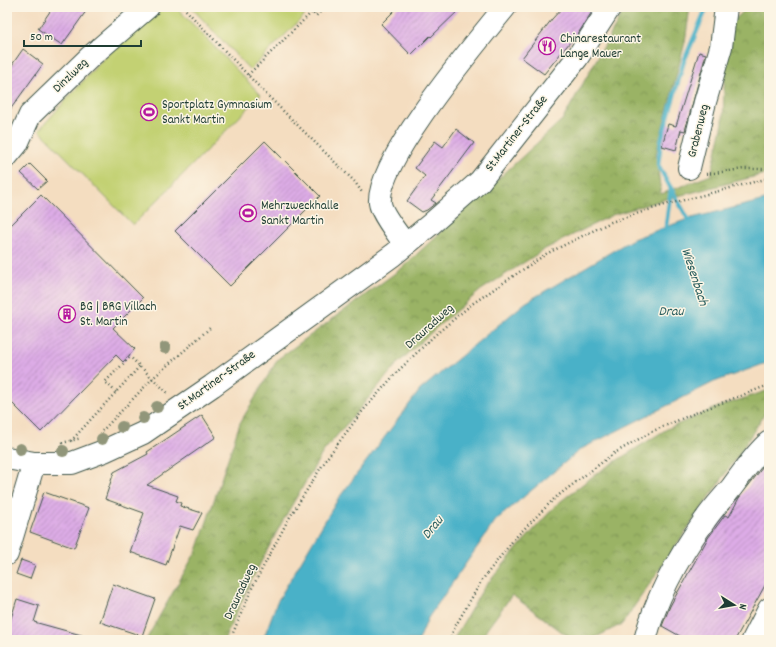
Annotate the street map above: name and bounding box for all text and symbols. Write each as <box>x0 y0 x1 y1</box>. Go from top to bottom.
scale bar <box>24 22 141 48</box>
text: 50 m <box>30 29 53 46</box>
place label: Chinarestaurant Lange Mauer <box>560 30 641 64</box>
restaurant icon: Chinarestaurant Lange Mauer <box>537 36 557 56</box>
street label: Dinzlweg <box>49 54 93 98</box>
street label: St.Martiner-Straße <box>481 91 553 176</box>
place label: Sportplatz Gymnasium Sankt Martin <box>162 96 272 130</box>
sports icon: Sportplatz Gymnasium Sankt Martin <box>139 102 159 122</box>
street label: Grabenweg <box>683 102 715 160</box>
place label: Mehrzweckhalle Sankt Martin <box>261 197 339 231</box>
sports icon: Mehrzweckhalle Sankt Martin <box>238 203 258 223</box>
water label: Wiesenbach <box>675 245 713 309</box>
place label: BG | BRG Villach St. Martin <box>80 298 156 332</box>
street label: Drauradweg <box>401 300 459 354</box>
water label: Drau <box>658 302 684 322</box>
building icon: BG | BRG Villach St. Martin <box>57 304 77 324</box>
street label: St.Martiner-Straße <box>174 346 260 416</box>
water label: Drau <box>417 511 449 544</box>
street label: Drauradweg <box>220 561 262 623</box>
north arrow <box>714 585 754 625</box>
text: N <box>733 602 750 611</box>

